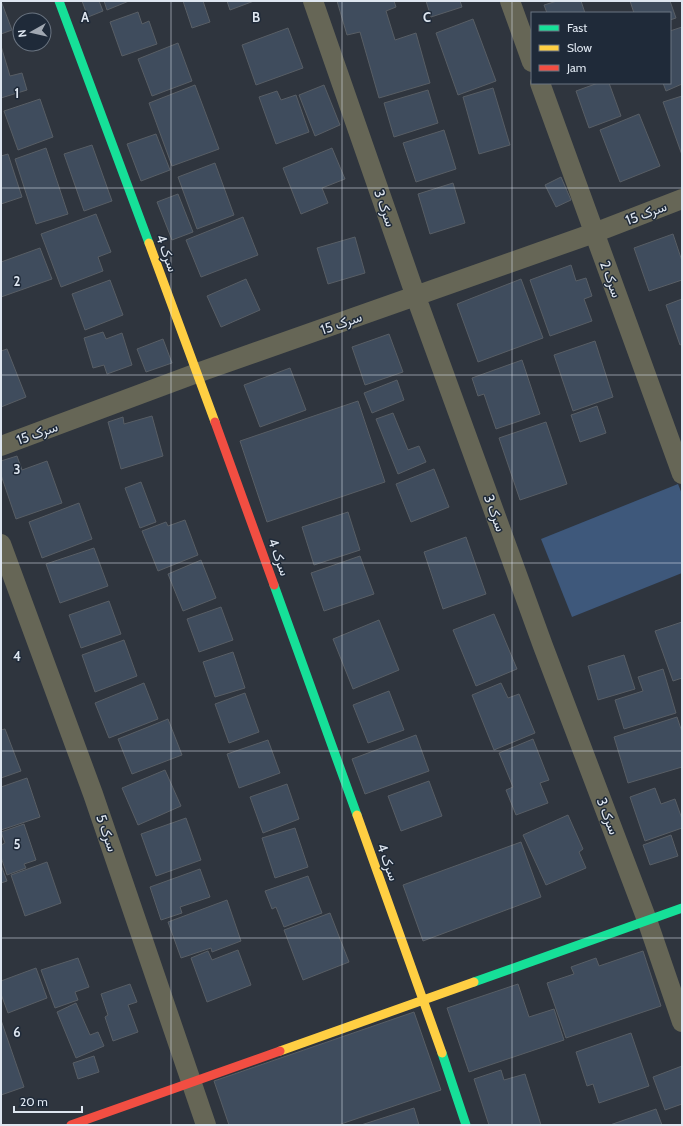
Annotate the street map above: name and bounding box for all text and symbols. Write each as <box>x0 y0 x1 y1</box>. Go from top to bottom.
text: A <box>81 9 90 25</box>
text: B <box>252 9 260 25</box>
text: C <box>423 9 431 25</box>
north arrow <box>12 12 52 52</box>
legend <box>531 12 671 84</box>
text: Fast <box>567 20 587 35</box>
text: N <box>15 29 30 38</box>
text: Slow <box>567 40 592 55</box>
text: Jam <box>566 60 586 75</box>
text: 1 <box>15 85 19 101</box>
street label: سرک 3 <box>370 187 400 229</box>
street label: سرک 15 <box>623 197 669 229</box>
street label: سرک 4 <box>152 232 182 274</box>
street label: سرک 2 <box>596 258 626 300</box>
text: 2 <box>14 273 21 289</box>
street label: سرک 15 <box>318 308 364 338</box>
street label: سرک 15 <box>14 417 60 449</box>
text: 3 <box>13 461 21 477</box>
street label: سرک 3 <box>480 492 510 534</box>
street label: سرک 4 <box>264 536 294 578</box>
text: 4 <box>13 648 21 664</box>
street label: سرک 3 <box>593 795 623 837</box>
street label: سرک 5 <box>92 812 122 854</box>
text: 5 <box>14 836 21 852</box>
street label: سرک 4 <box>373 841 403 883</box>
text: 6 <box>13 1024 21 1040</box>
scale bar <box>14 1088 82 1114</box>
text: 20 m <box>20 1094 48 1109</box>

